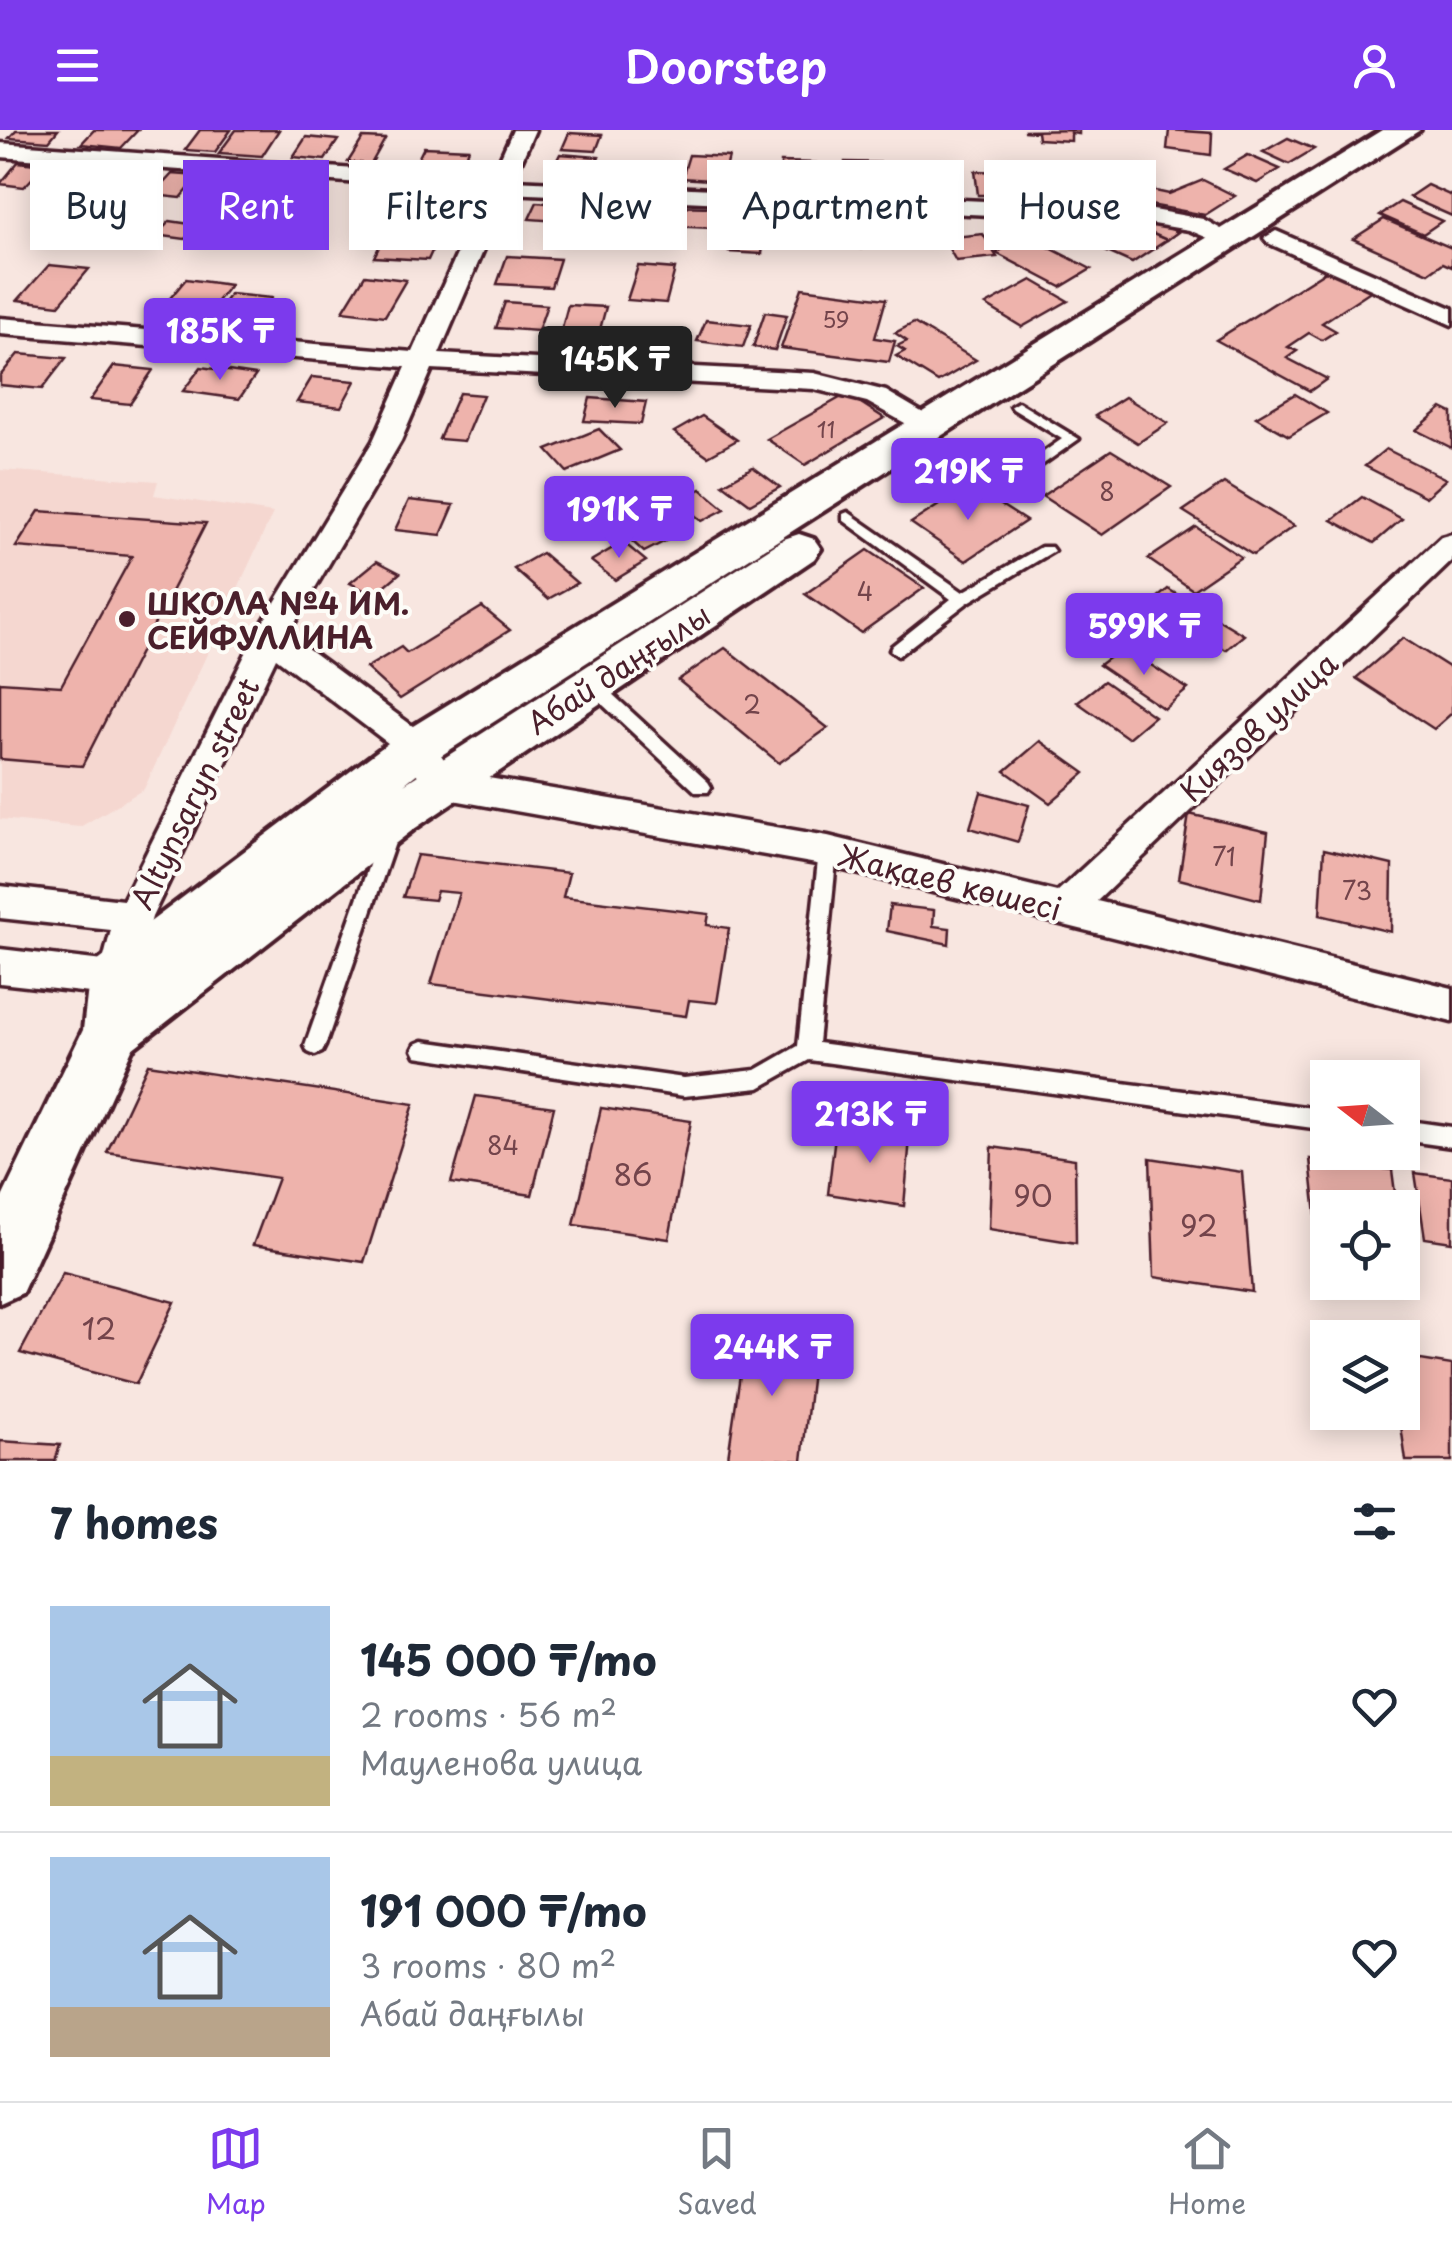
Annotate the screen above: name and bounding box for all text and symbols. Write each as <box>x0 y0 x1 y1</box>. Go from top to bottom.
text: Doorstep <box>625 31 827 99</box>
icon: menu <box>50 38 105 93</box>
icon: person <box>1347 38 1402 93</box>
chip: Buy <box>30 160 163 250</box>
chip: Rent <box>183 160 329 250</box>
chip: Filters <box>349 160 523 250</box>
chip: New <box>543 160 687 250</box>
chip: Apartment <box>707 160 964 250</box>
chip: House <box>984 160 1156 250</box>
pin: 185K ₸ <box>139 298 301 383</box>
house number: 59 <box>822 302 850 335</box>
text: 185K ₸ <box>166 306 274 354</box>
pin: 145K ₸ <box>534 326 696 411</box>
text: 145K ₸ <box>560 334 670 382</box>
house number: 11 <box>817 412 835 445</box>
pin: 219K ₸ <box>887 438 1049 523</box>
text: 219K ₸ <box>913 446 1023 494</box>
house number: 8 <box>1099 472 1115 510</box>
pin: 191K ₸ <box>538 476 700 561</box>
text: 191K ₸ <box>566 484 672 532</box>
house number: 4 <box>857 572 873 610</box>
place label: ШКОЛА №4 ИМ. СЕЙФУЛЛИНА <box>147 580 409 659</box>
street label: Абай даңғылы <box>517 592 719 744</box>
pin: 599K ₸ <box>1063 593 1225 678</box>
text: 599K ₸ <box>1088 601 1200 649</box>
marker: ШКОЛА №4 ИМ. СЕЙФУЛЛИНА <box>116 608 138 630</box>
street label: Киязов улица <box>1169 641 1347 811</box>
street label: Altynsaryn street <box>118 670 270 916</box>
house number: 2 <box>743 685 761 723</box>
street label: Жақаев көшесі <box>834 832 1066 930</box>
house number: 71 <box>1212 837 1236 875</box>
house number: 73 <box>1342 871 1372 909</box>
north arrow <box>1310 1060 1420 1170</box>
map controls <box>1310 1060 1420 1430</box>
pin: 213K ₸ <box>789 1081 951 1166</box>
text: 213K ₸ <box>814 1089 926 1137</box>
house number: 84 <box>487 1126 519 1164</box>
house number: 86 <box>614 1151 652 1196</box>
house number: 90 <box>1013 1172 1053 1217</box>
button: locate <box>1310 1190 1420 1300</box>
house number: 92 <box>1180 1202 1218 1247</box>
house number: 12 <box>82 1305 116 1350</box>
pin: 244K ₸ <box>691 1314 853 1399</box>
button: layers <box>1310 1320 1420 1430</box>
text: 244K ₸ <box>713 1322 831 1370</box>
text: 7 homes <box>50 1490 218 1553</box>
icon: filters <box>1347 1494 1402 1549</box>
text: 145 000 ₸/mo <box>360 1627 657 1690</box>
icon: home <box>130 1646 250 1766</box>
icon: heart <box>1347 1679 1402 1734</box>
text: 2 rooms · 56 m² <box>360 1690 617 1738</box>
text: Мауленова улица <box>360 1738 642 1786</box>
text: 191 000 ₸/mo <box>360 1878 647 1941</box>
icon: home <box>130 1897 250 2017</box>
icon: heart <box>1347 1930 1402 1985</box>
text: 3 rooms · 80 m² <box>360 1941 616 1989</box>
text: Абай даңғылы <box>360 1989 585 2037</box>
tab: Map <box>206 2121 266 2224</box>
tab: Saved <box>677 2121 757 2224</box>
tab: Home <box>1168 2121 1246 2224</box>

